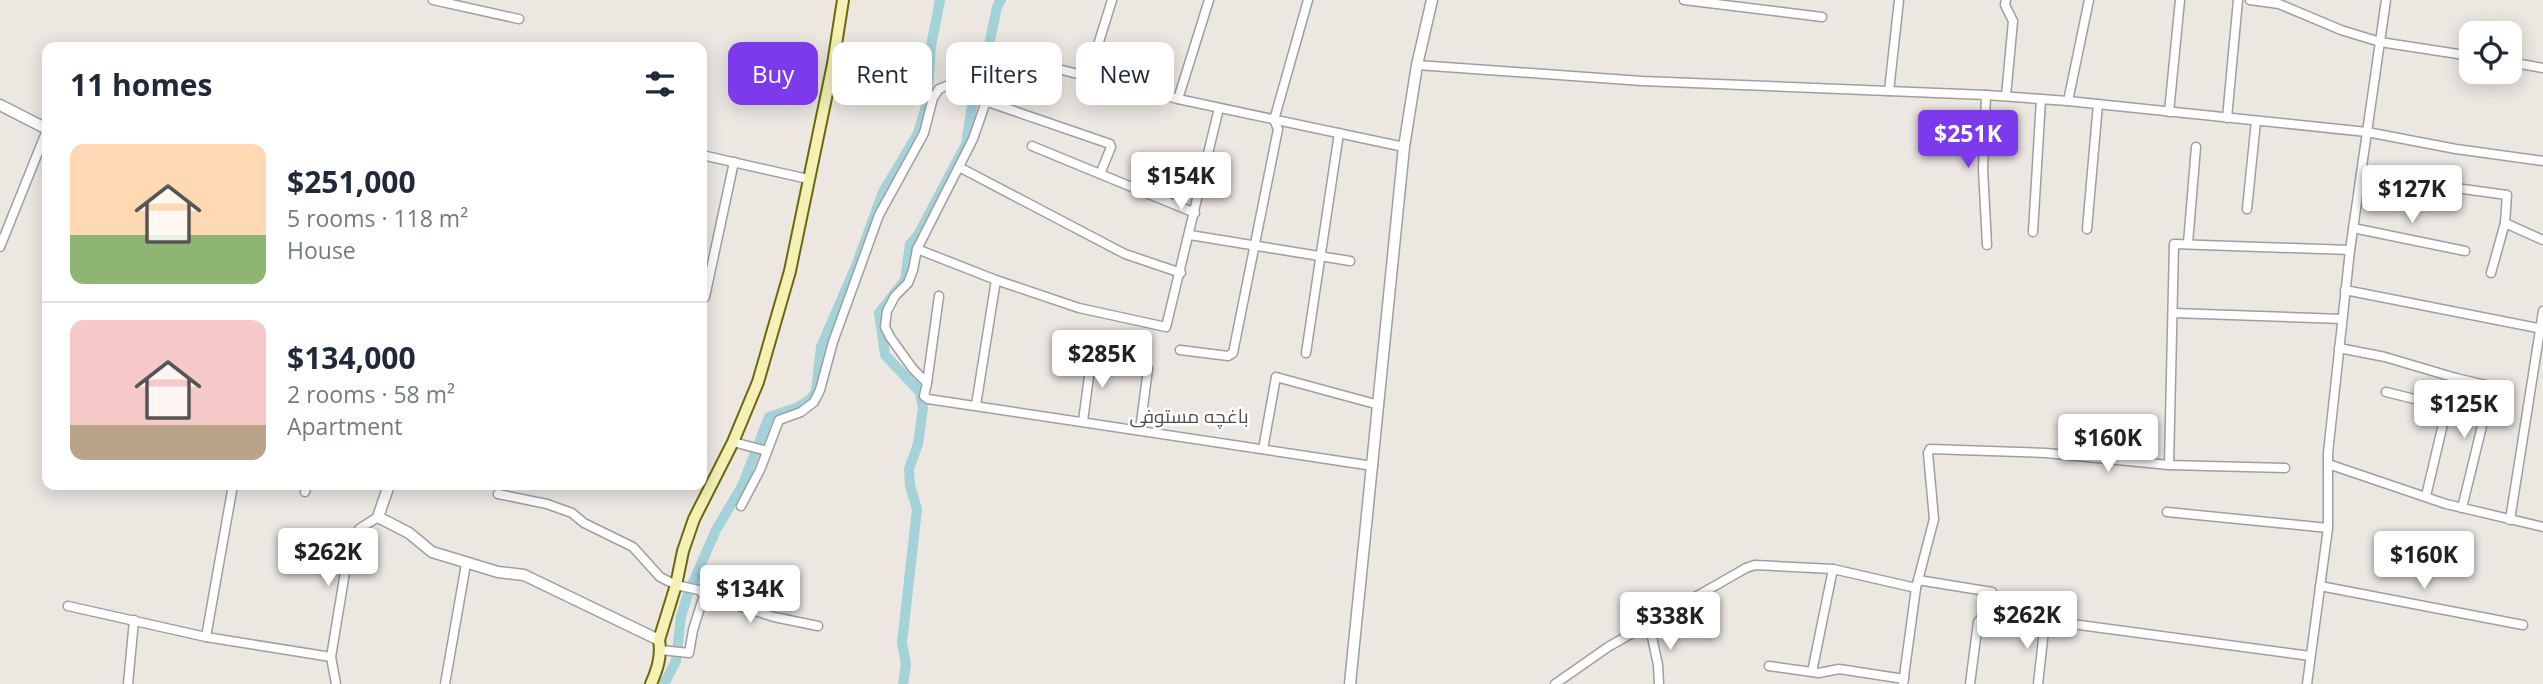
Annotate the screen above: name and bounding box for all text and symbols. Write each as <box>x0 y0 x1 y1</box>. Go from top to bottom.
map controls <box>2459 21 2522 84</box>
button: locate <box>2459 21 2522 84</box>
chip: Buy <box>728 42 818 105</box>
chip: Rent <box>832 42 932 105</box>
chip: Filters <box>946 42 1062 105</box>
chip: New <box>1076 42 1174 105</box>
text: 11 homes <box>70 64 213 105</box>
icon: filters <box>641 65 679 103</box>
pin: $251K <box>1919 110 2017 170</box>
text: $251K <box>1934 117 2002 149</box>
pin: $154K <box>1132 152 1230 212</box>
text: $154K <box>1147 159 1215 191</box>
text: $251,000 <box>287 161 416 202</box>
pin: $127K <box>2363 166 2461 225</box>
icon: home <box>126 172 210 256</box>
text: $127K <box>2378 172 2446 204</box>
text: 5 rooms · 118 m² <box>287 202 468 234</box>
text: House <box>287 234 356 266</box>
pin: $285K <box>1053 330 1151 390</box>
text: $134,000 <box>287 337 416 378</box>
text: $285K <box>1068 337 1136 369</box>
icon: home <box>126 348 210 432</box>
text: 2 rooms · 58 m² <box>287 378 455 410</box>
pin: $125K <box>2415 380 2513 440</box>
text: $125K <box>2430 387 2498 419</box>
district label: باغچه مستوفی <box>1130 403 1248 429</box>
text: Apartment <box>287 410 403 442</box>
pin: $160K <box>2059 414 2157 474</box>
text: $160K <box>2074 421 2142 453</box>
pin: $262K <box>279 528 377 588</box>
pin: $160K <box>2375 532 2473 591</box>
text: $262K <box>294 535 362 567</box>
text: $160K <box>2390 538 2458 570</box>
pin: $134K <box>701 566 799 625</box>
text: $134K <box>716 572 784 604</box>
pin: $338K <box>1621 592 1719 652</box>
pin: $262K <box>1978 592 2076 651</box>
text: $262K <box>1993 598 2061 630</box>
text: $338K <box>1636 599 1704 631</box>

